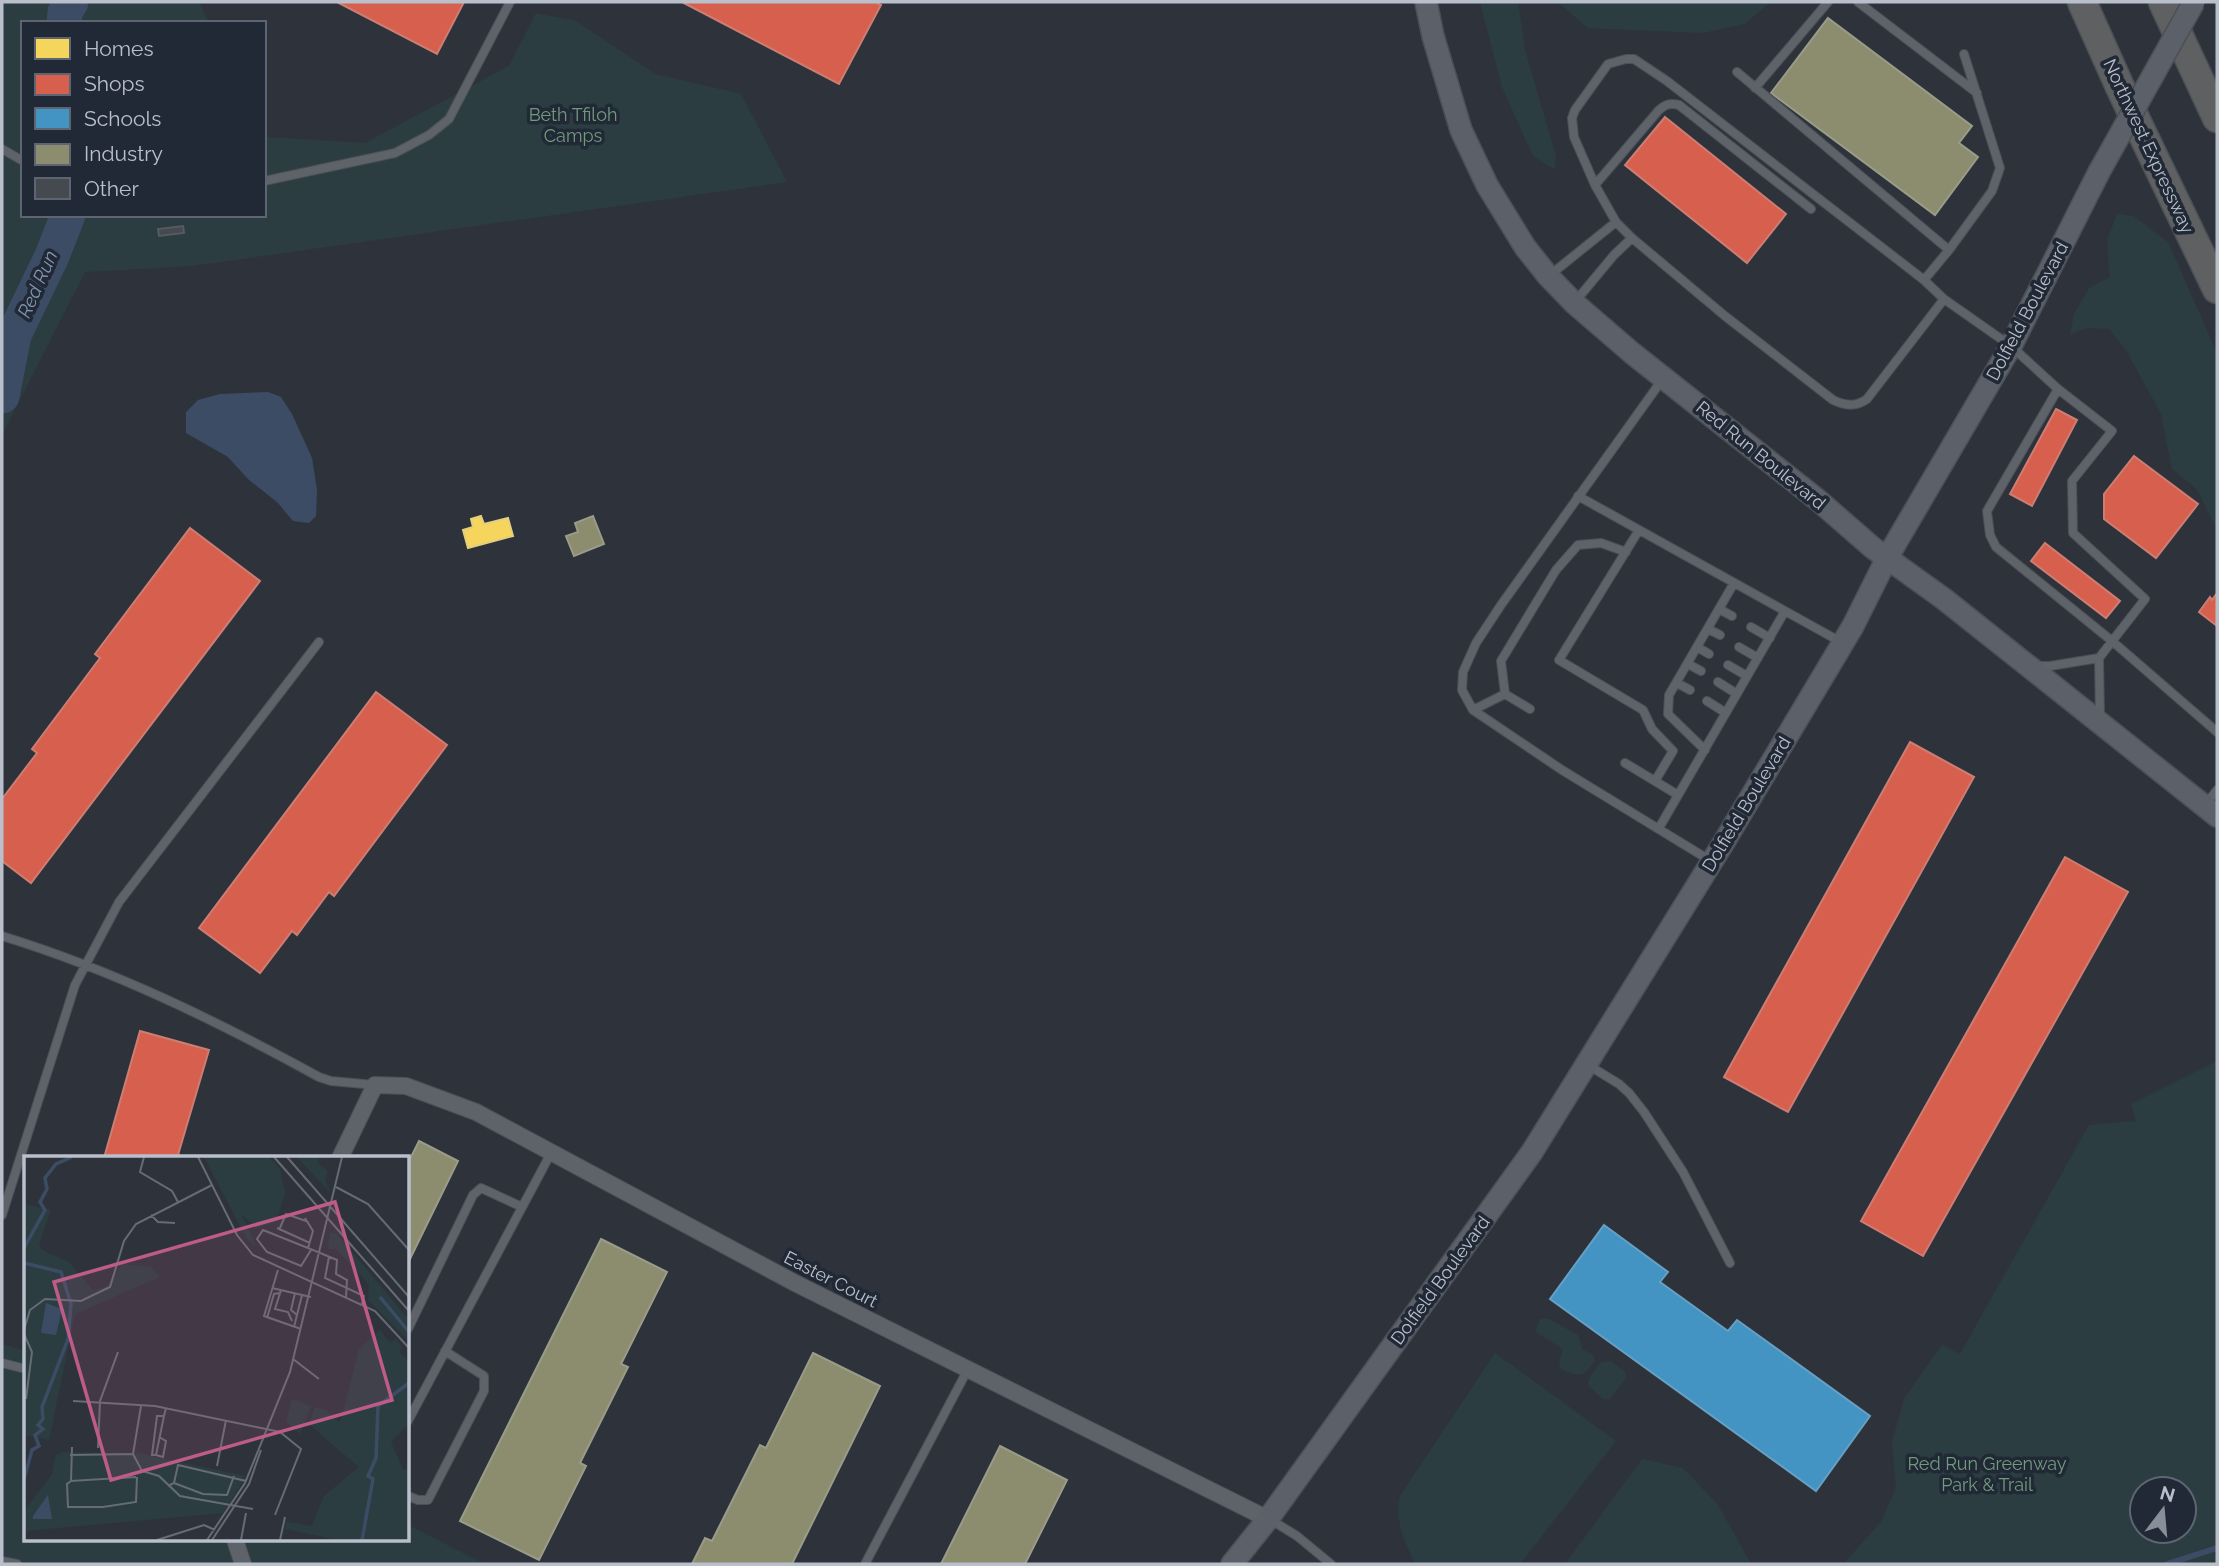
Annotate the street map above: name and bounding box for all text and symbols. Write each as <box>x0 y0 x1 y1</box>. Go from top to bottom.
legend <box>21 21 266 217</box>
text: Homes <box>84 36 154 61</box>
street label: Northwest Expressway <box>2099 56 2199 237</box>
text: Shops <box>84 71 145 96</box>
park label: Beth Tfiloh Camps <box>529 104 617 146</box>
text: Schools <box>84 106 161 131</box>
text: Industry <box>84 141 163 166</box>
text: Other <box>84 176 139 201</box>
street label: Dolfield Boulevard <box>1982 238 2072 384</box>
water label: Red Run <box>12 247 62 321</box>
street label: Red Run Boulevard <box>1692 396 1830 514</box>
street label: Dolfield Boulevard <box>1697 733 1795 875</box>
inset map <box>24 1156 410 1542</box>
street label: Dolfield Boulevard <box>1386 1212 1494 1348</box>
street label: Easter Court <box>781 1246 881 1312</box>
park label: Red Run Greenway Park & Trail <box>1907 1453 2067 1495</box>
north arrow <box>2128 1475 2198 1545</box>
text: N <box>2158 1481 2178 1506</box>

